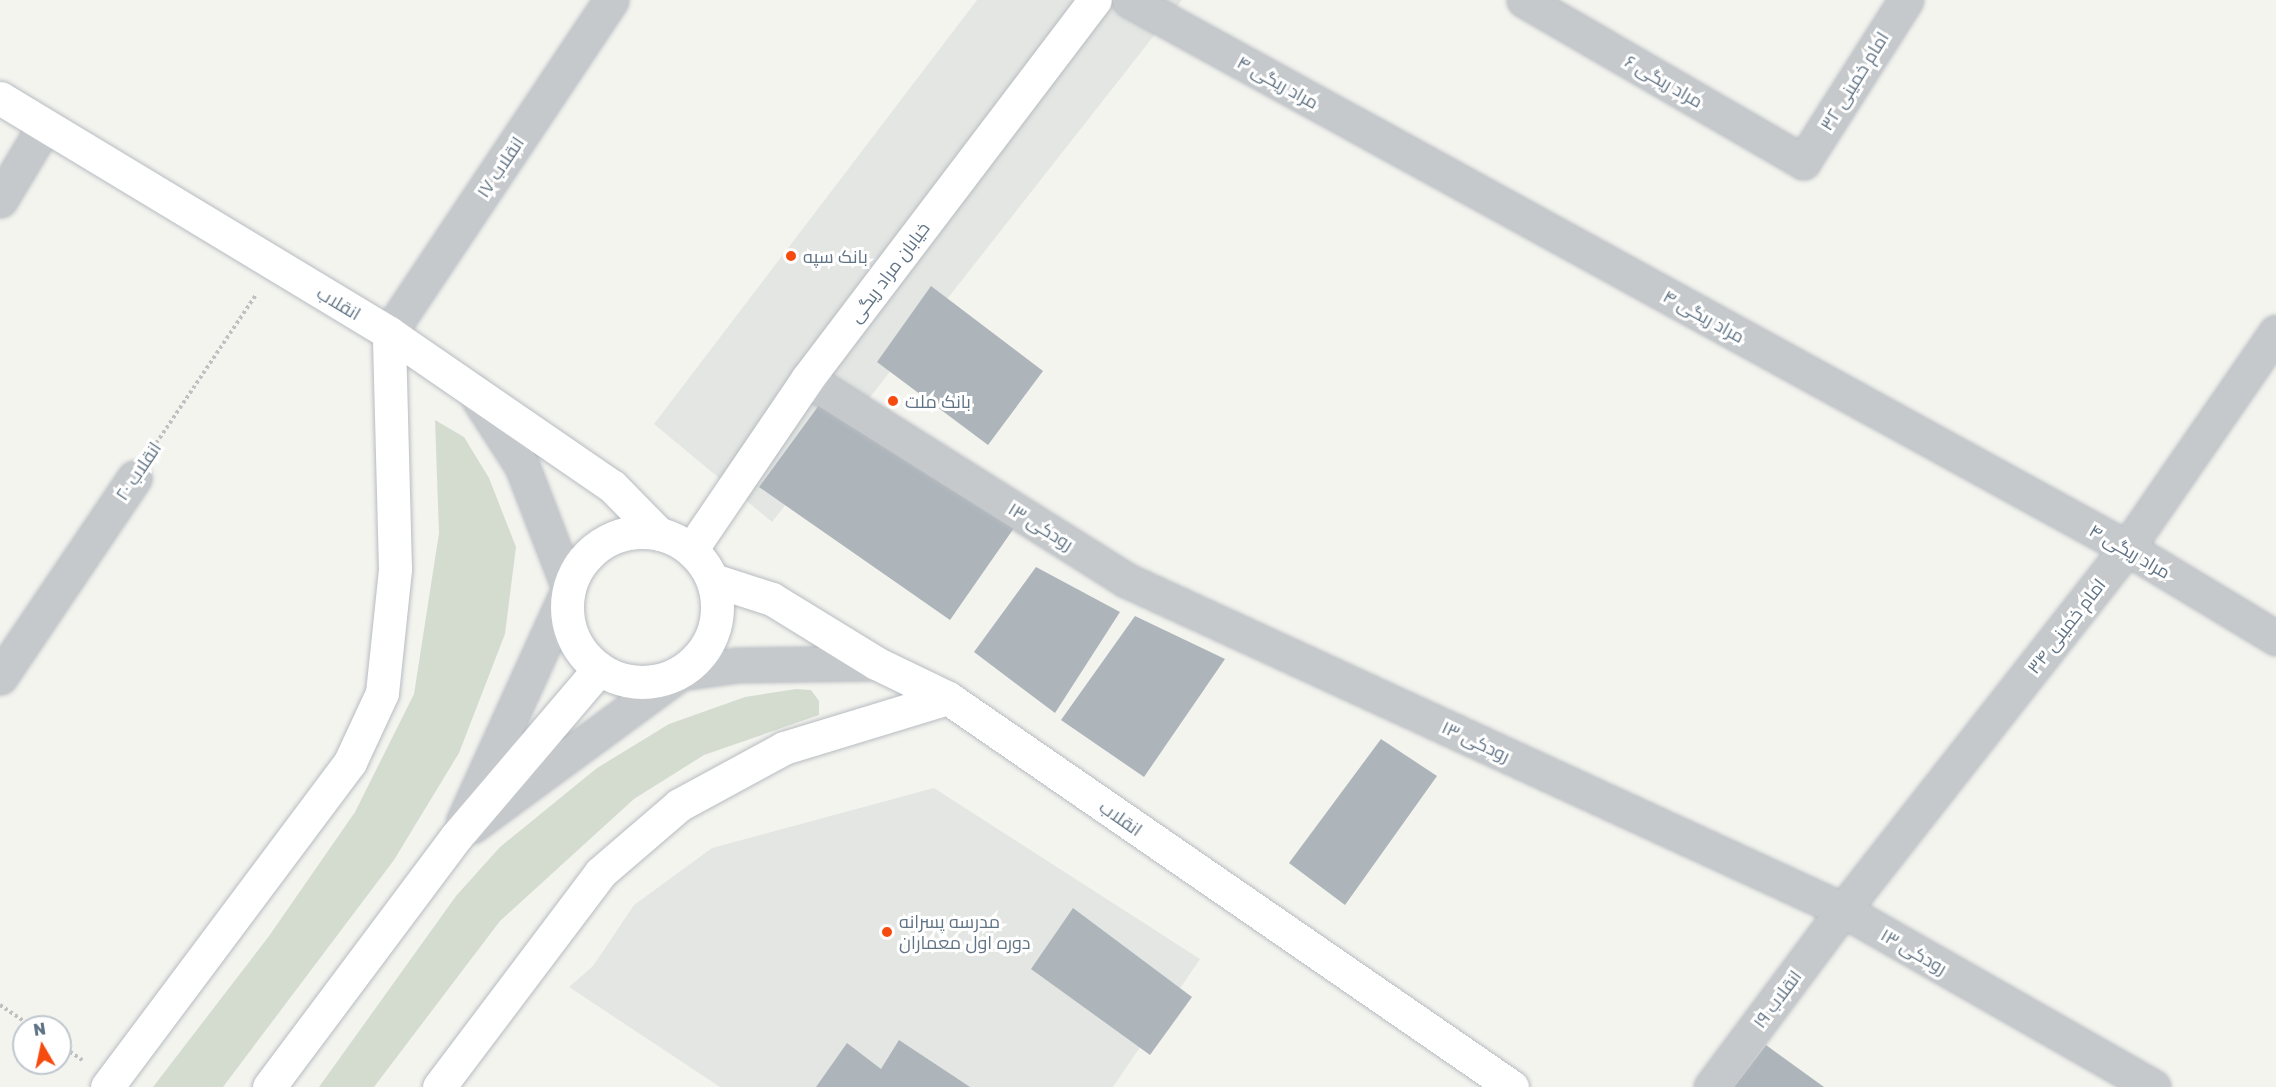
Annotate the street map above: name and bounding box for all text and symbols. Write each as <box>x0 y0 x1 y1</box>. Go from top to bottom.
street label: امام خمینی ۳۲ <box>1815 28 1893 134</box>
street label: مراد ریگی ۶ <box>1621 50 1707 112</box>
street label: مراد ریگی ۴ <box>1234 51 1322 113</box>
street label: انقلاب ۱۷ <box>472 132 528 202</box>
street label: خیابان مراد ریگی <box>844 217 934 327</box>
place label: بانک سپه <box>803 245 868 267</box>
marker: بانک سپه <box>784 249 798 263</box>
street label: انقلاب <box>313 282 365 324</box>
street label: مراد ریگی ۴ <box>1660 285 1748 347</box>
place label: بانک ملت <box>905 390 971 412</box>
marker: بانک ملت <box>886 394 900 408</box>
street label: انقلاب ۲۰ <box>111 438 165 504</box>
street label: رودکی ۱۳ <box>1004 498 1078 554</box>
street label: مراد ریگی ۴ <box>2086 519 2174 583</box>
street label: امام خمینی ۳۴ <box>2022 574 2110 678</box>
street label: رودکی ۱۳ <box>1439 716 1513 766</box>
street label: انقلاب <box>1095 796 1147 840</box>
place label: مدرسه پسرانه دوره اول معماران <box>899 911 1030 954</box>
street label: رودکی ۱۳ <box>1877 923 1951 979</box>
marker: مدرسه پسرانه دوره اول معماران <box>880 925 894 939</box>
street label: انقلاب ۱۹ <box>1748 966 1806 1032</box>
north arrow <box>12 1015 72 1075</box>
text: N <box>32 1018 47 1040</box>

